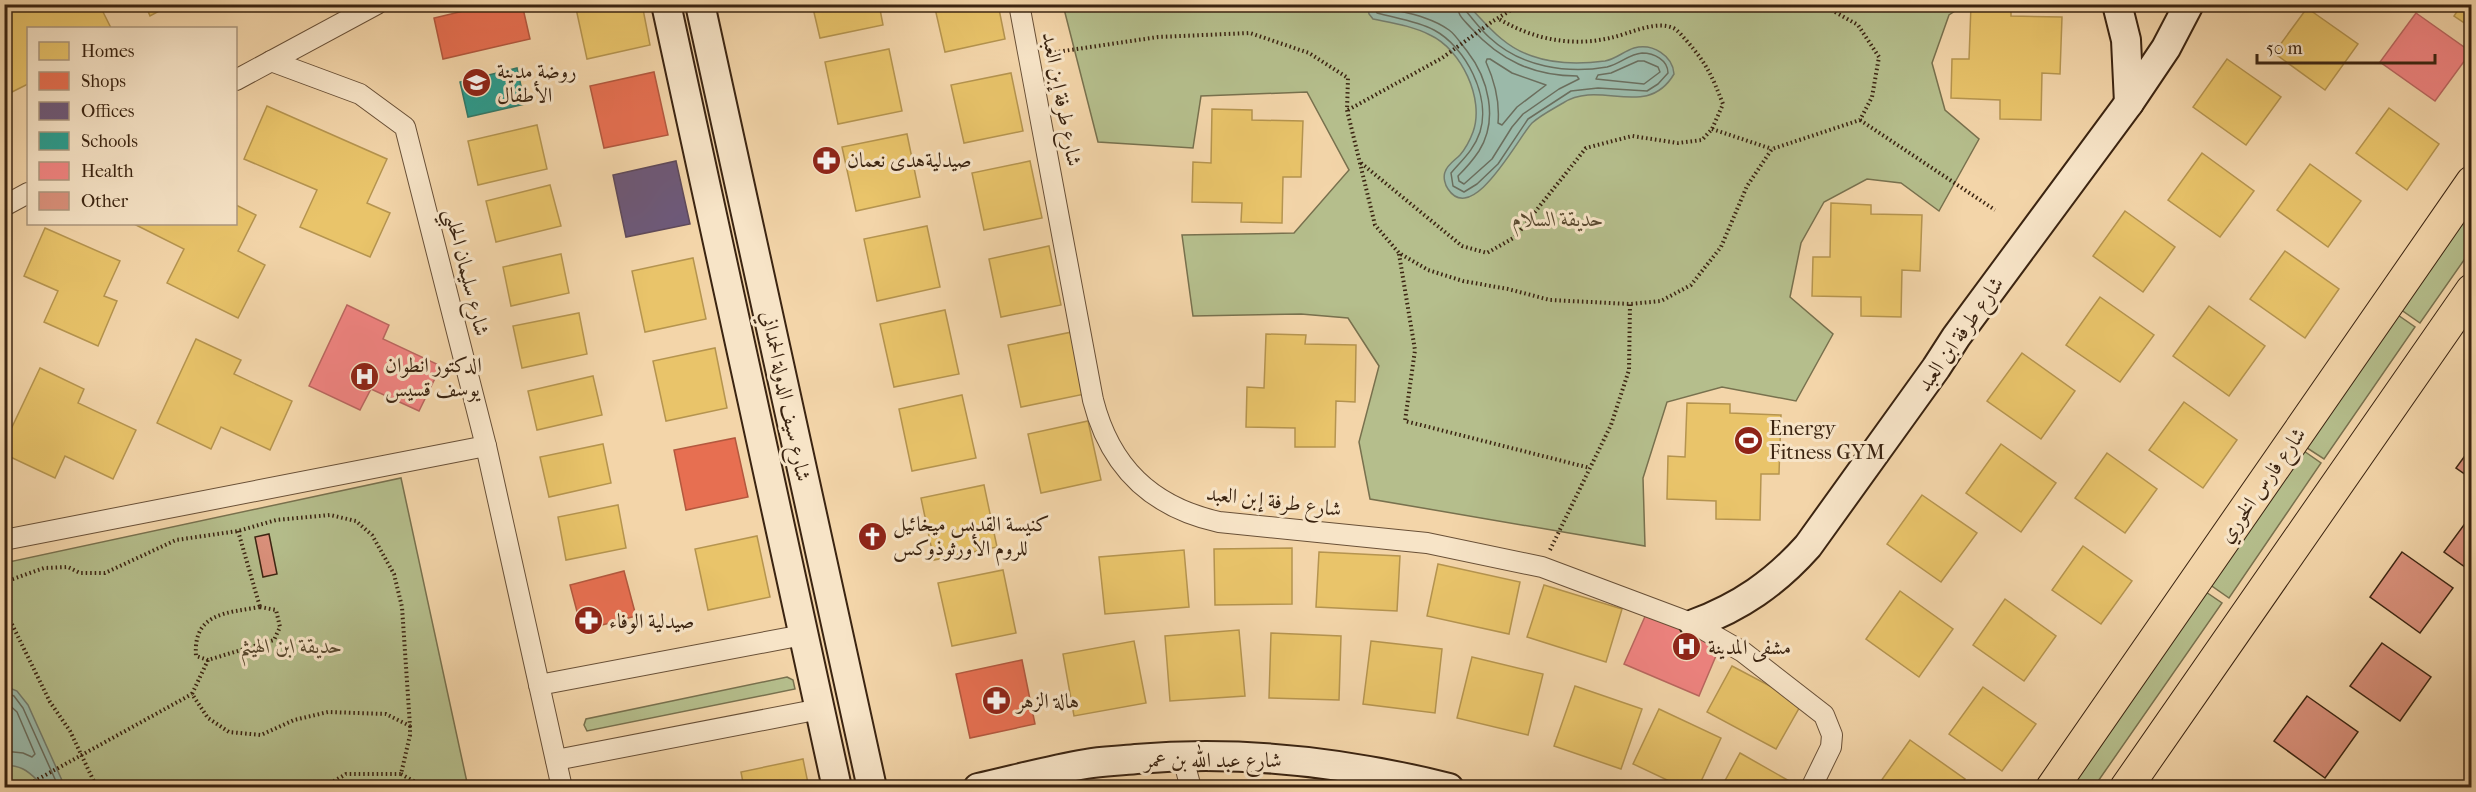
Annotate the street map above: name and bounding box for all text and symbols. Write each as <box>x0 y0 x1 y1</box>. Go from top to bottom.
legend <box>27 27 237 225</box>
scale bar <box>2257 27 2436 65</box>
street label: شارع طرفة إبن العبد <box>1031 30 1087 169</box>
text: 50 m <box>2266 38 2303 59</box>
text: Homes <box>81 41 135 62</box>
place label: روضة مدينة الأطفال <box>497 59 577 107</box>
school or university icon: روضة مدينة الأطفال <box>460 67 492 99</box>
text: Shops <box>81 71 126 92</box>
text: Offices <box>81 101 135 122</box>
text: Schools <box>81 131 138 152</box>
pharmacy icon: صيدليةهدى نعمان <box>810 144 842 176</box>
place label: صيدليةهدى نعمان <box>847 148 972 172</box>
text: Health <box>81 161 134 182</box>
text: Other <box>81 191 129 212</box>
street label: شارع سليمان الحلبي <box>432 206 494 340</box>
park label: حديقة السلام <box>1512 207 1604 237</box>
street label: شارع طرفة ابن العبد <box>1912 272 2013 399</box>
street label: شارع سيف الدولة الحمداني <box>750 309 816 485</box>
place label: الدكتور انطوان يوسف قسيس <box>385 353 482 403</box>
hospital icon: الدكتور انطوان يوسف قسيس <box>348 361 380 393</box>
place label: Energy Fitness GYM <box>1769 416 1885 464</box>
street label: شارع فارس الخوري <box>2213 423 2316 551</box>
sports icon: Energy Fitness GYM <box>1732 424 1764 456</box>
street label: شارع طرفة إبن العبد <box>1204 481 1343 527</box>
place label: كنيسة القديس ميخائيل للروم الأورثوذوكس <box>893 512 1050 566</box>
church icon: كنيسة القديس ميخائيل للروم الأورثوذوكس <box>856 520 888 552</box>
pharmacy icon: صيدلية الوفاء <box>572 605 604 637</box>
place label: صيدلية الوفاء <box>609 609 694 634</box>
hospital icon: مشفى المدينة <box>1671 631 1703 663</box>
park label: حديقة ابن الهيثم <box>239 634 343 667</box>
place label: مشفى المدينة <box>1708 635 1791 662</box>
pharmacy icon: هالة الزهر <box>980 685 1012 717</box>
place label: هالة الزهر <box>1015 689 1079 714</box>
street label: شارع عبد الله بن عمر <box>1142 743 1282 778</box>

